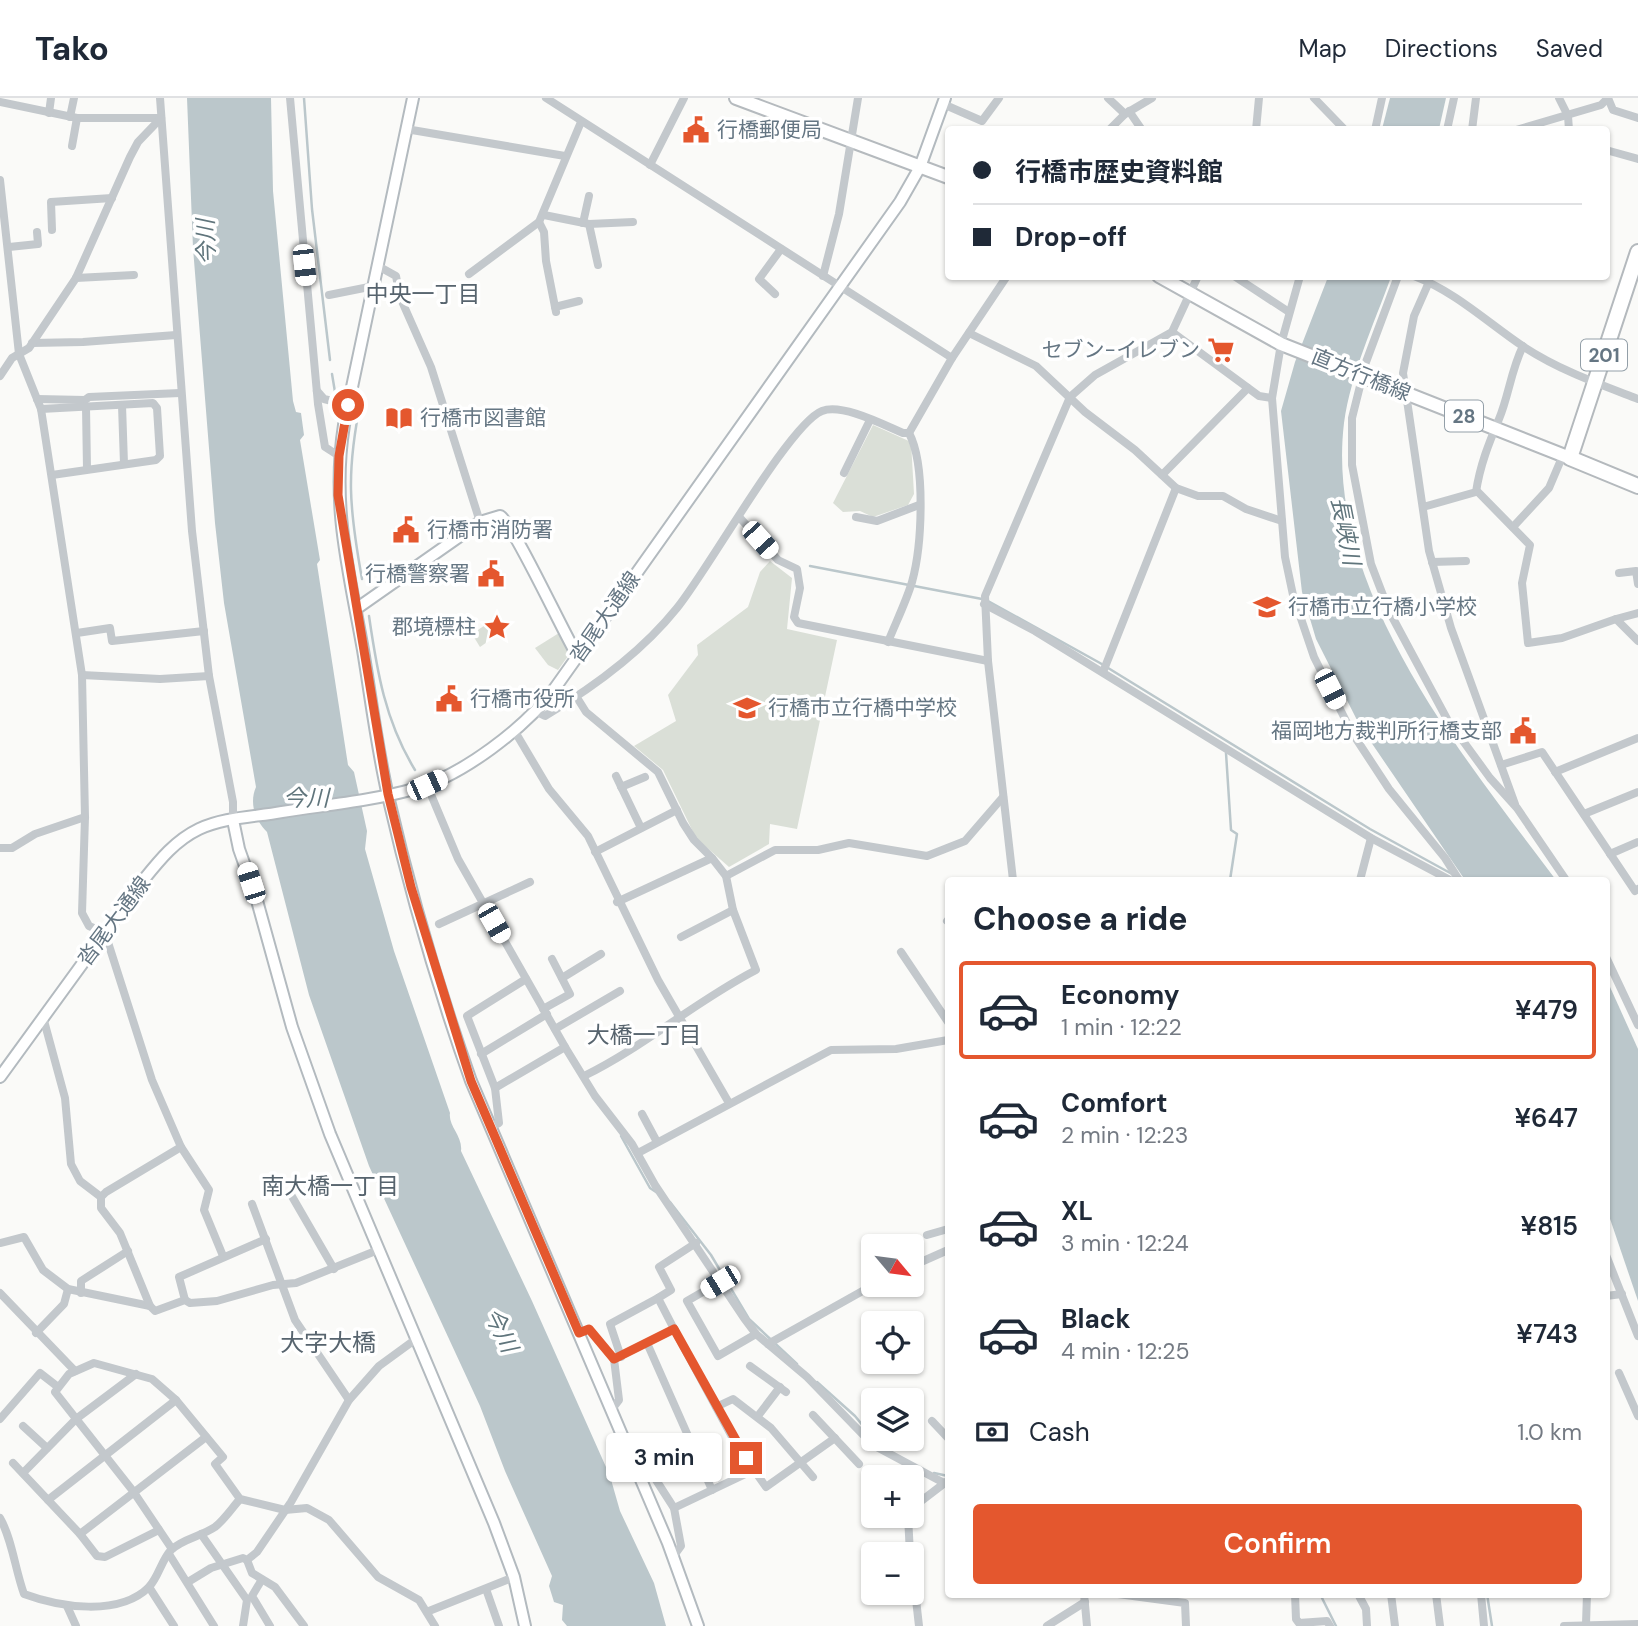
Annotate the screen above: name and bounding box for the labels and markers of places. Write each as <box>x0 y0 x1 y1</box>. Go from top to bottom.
public building icon: 行橋郵便局 <box>681 115 711 145</box>
place label: 行橋郵便局 <box>717 116 822 144</box>
supermarket icon: セブン-イレブン <box>1206 335 1236 365</box>
place label: セブン-イレブン <box>1042 336 1200 364</box>
library icon: 行橋市図書館 <box>384 403 414 433</box>
place label: 行橋市図書館 <box>420 404 546 432</box>
public building icon: 行橋市消防署 <box>391 515 421 545</box>
place label: 行橋市消防署 <box>427 516 553 544</box>
public building icon: 行橋警察署 <box>476 559 506 589</box>
place label: 行橋警察署 <box>365 560 470 588</box>
school or university icon: 行橋市立行橋小学校 <box>1252 592 1282 622</box>
place label: 行橋市立行橋小学校 <box>1288 593 1477 621</box>
place icon: 郡境標柱 <box>482 612 512 642</box>
place label: 郡境標柱 <box>392 613 476 641</box>
public building icon: 行橋市役所 <box>434 684 464 714</box>
place label: 行橋市役所 <box>470 685 575 713</box>
school or university icon: 行橋市立行橋中学校 <box>732 693 762 723</box>
place label: 行橋市立行橋中学校 <box>768 694 957 722</box>
public building icon: 福岡地方裁判所行橋支部 <box>1508 716 1538 746</box>
place label: 福岡地方裁判所行橋支部 <box>1271 717 1502 745</box>

